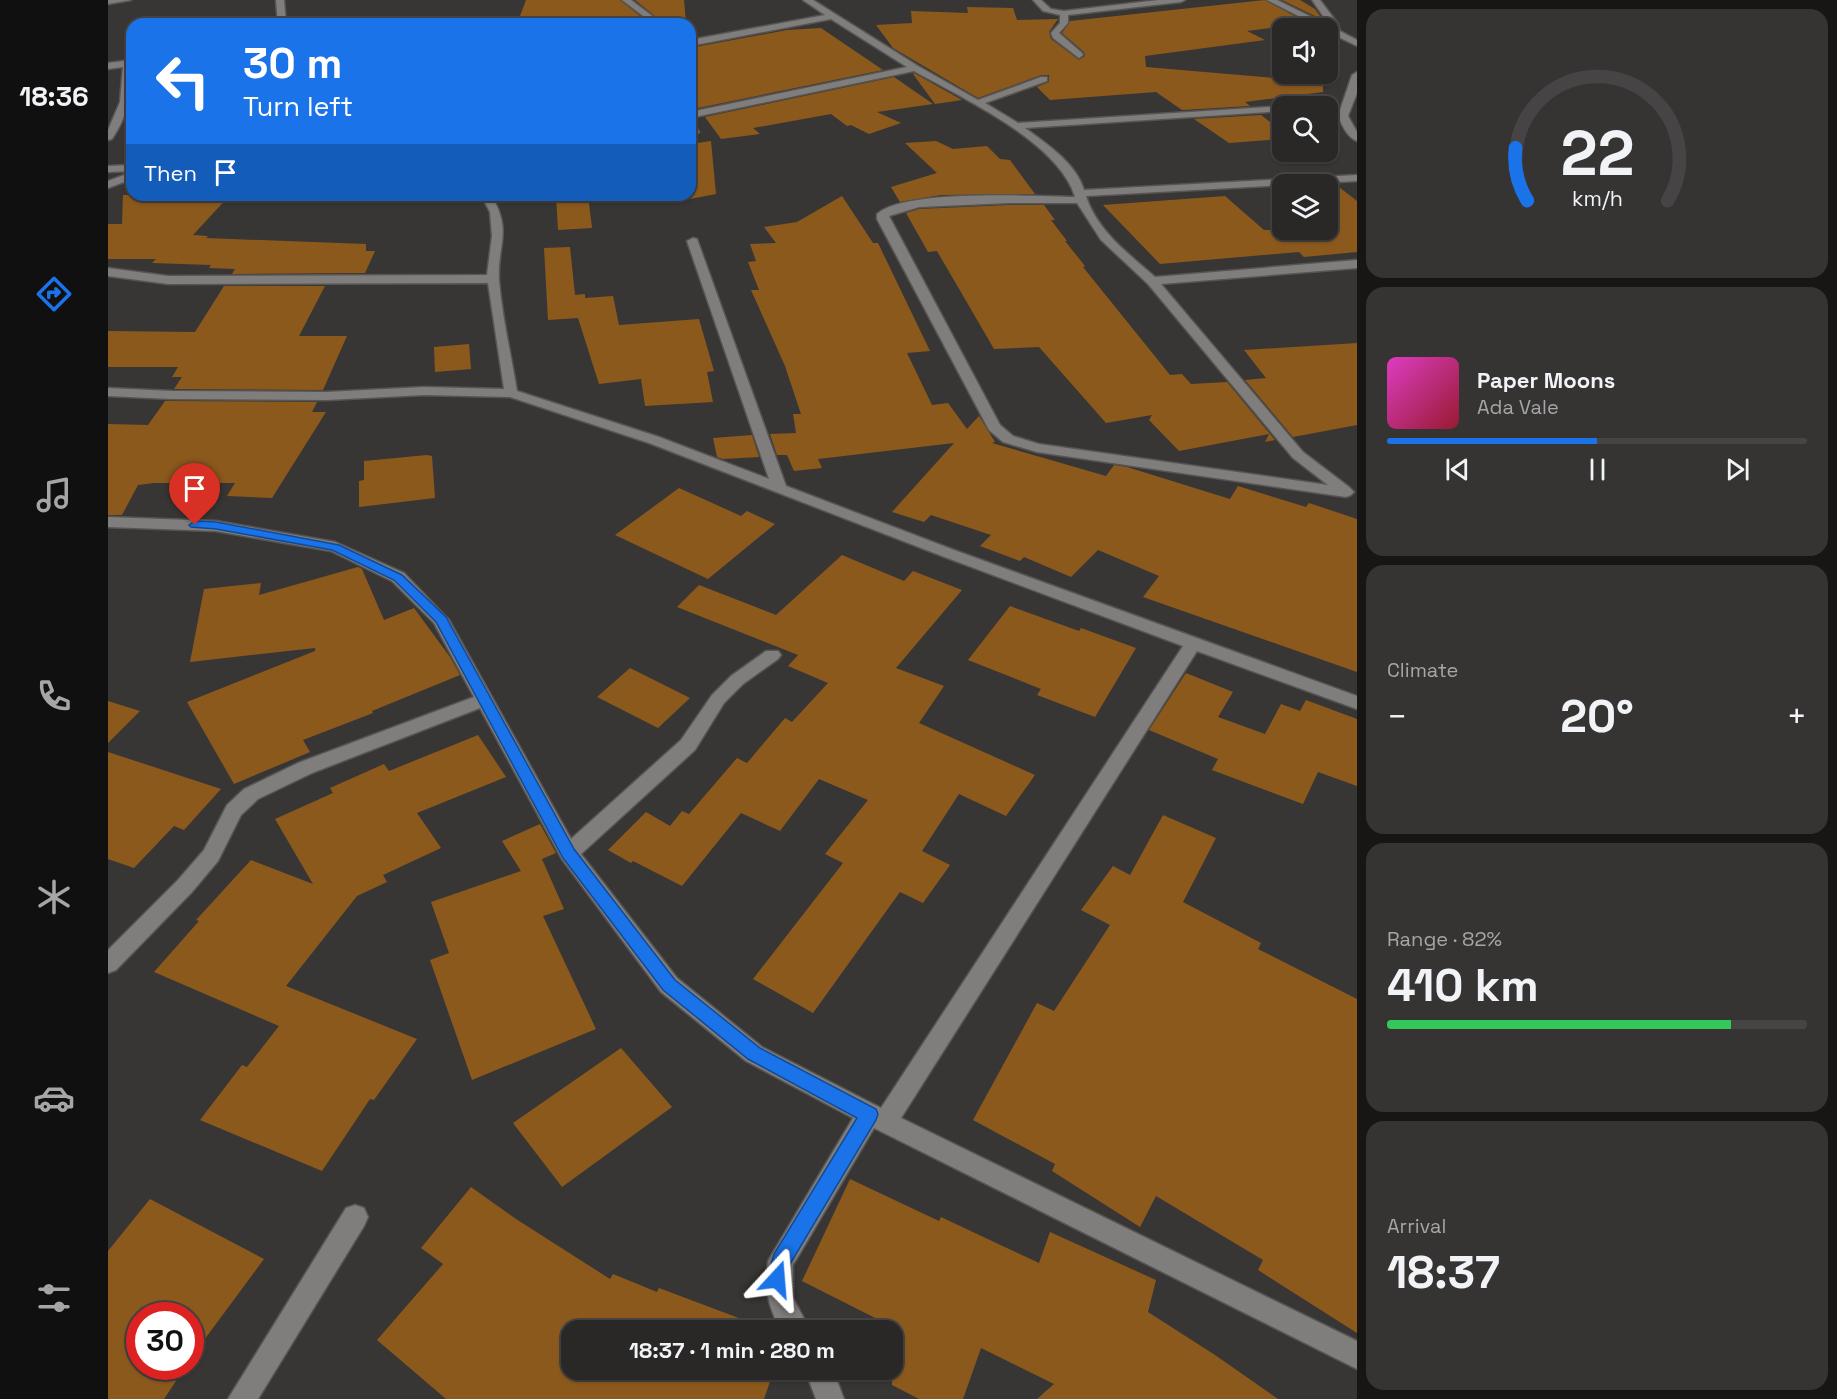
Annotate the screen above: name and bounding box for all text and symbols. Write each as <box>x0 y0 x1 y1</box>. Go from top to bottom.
map controls <box>1272 18 1338 240</box>
button: sound <box>1272 18 1338 84</box>
text: 30 m <box>243 37 342 90</box>
icon: left <box>144 42 222 120</box>
text: 18:36 <box>19 79 89 114</box>
text: Turn left <box>243 89 353 124</box>
button: search <box>1272 96 1338 162</box>
text: 22 <box>1560 114 1634 193</box>
icon: arrive <box>209 156 242 189</box>
text: Then <box>144 159 197 187</box>
button: layers <box>1272 174 1338 240</box>
text: km/h <box>1571 185 1623 212</box>
icon: directions <box>33 273 75 315</box>
text: Paper Moons <box>1477 366 1615 394</box>
text: Ada Vale <box>1477 394 1559 420</box>
icon: previous <box>1441 453 1474 486</box>
icon: pause <box>1581 453 1614 486</box>
icon: next <box>1721 453 1754 486</box>
pin <box>169 463 220 525</box>
icon: arrive <box>178 472 211 505</box>
icon: music <box>33 474 75 516</box>
text: Climate <box>1387 657 1458 683</box>
icon: phone <box>33 675 75 717</box>
text: 20° <box>1560 688 1634 745</box>
text: − <box>1387 696 1407 738</box>
text: + <box>1787 696 1807 738</box>
icon: climate <box>33 876 75 918</box>
text: Range · 82% <box>1387 926 1502 952</box>
text: 410 km <box>1387 957 1539 1014</box>
icon: car <box>33 1077 75 1119</box>
text: Arrival <box>1387 1213 1446 1239</box>
text: 18:37 <box>1387 1244 1500 1301</box>
position arrow <box>745 1247 809 1311</box>
icon: filters <box>33 1277 75 1319</box>
speed limit sign: 30 <box>126 1302 204 1380</box>
text: 18:37 · 1 min · 280 m <box>629 1336 835 1364</box>

